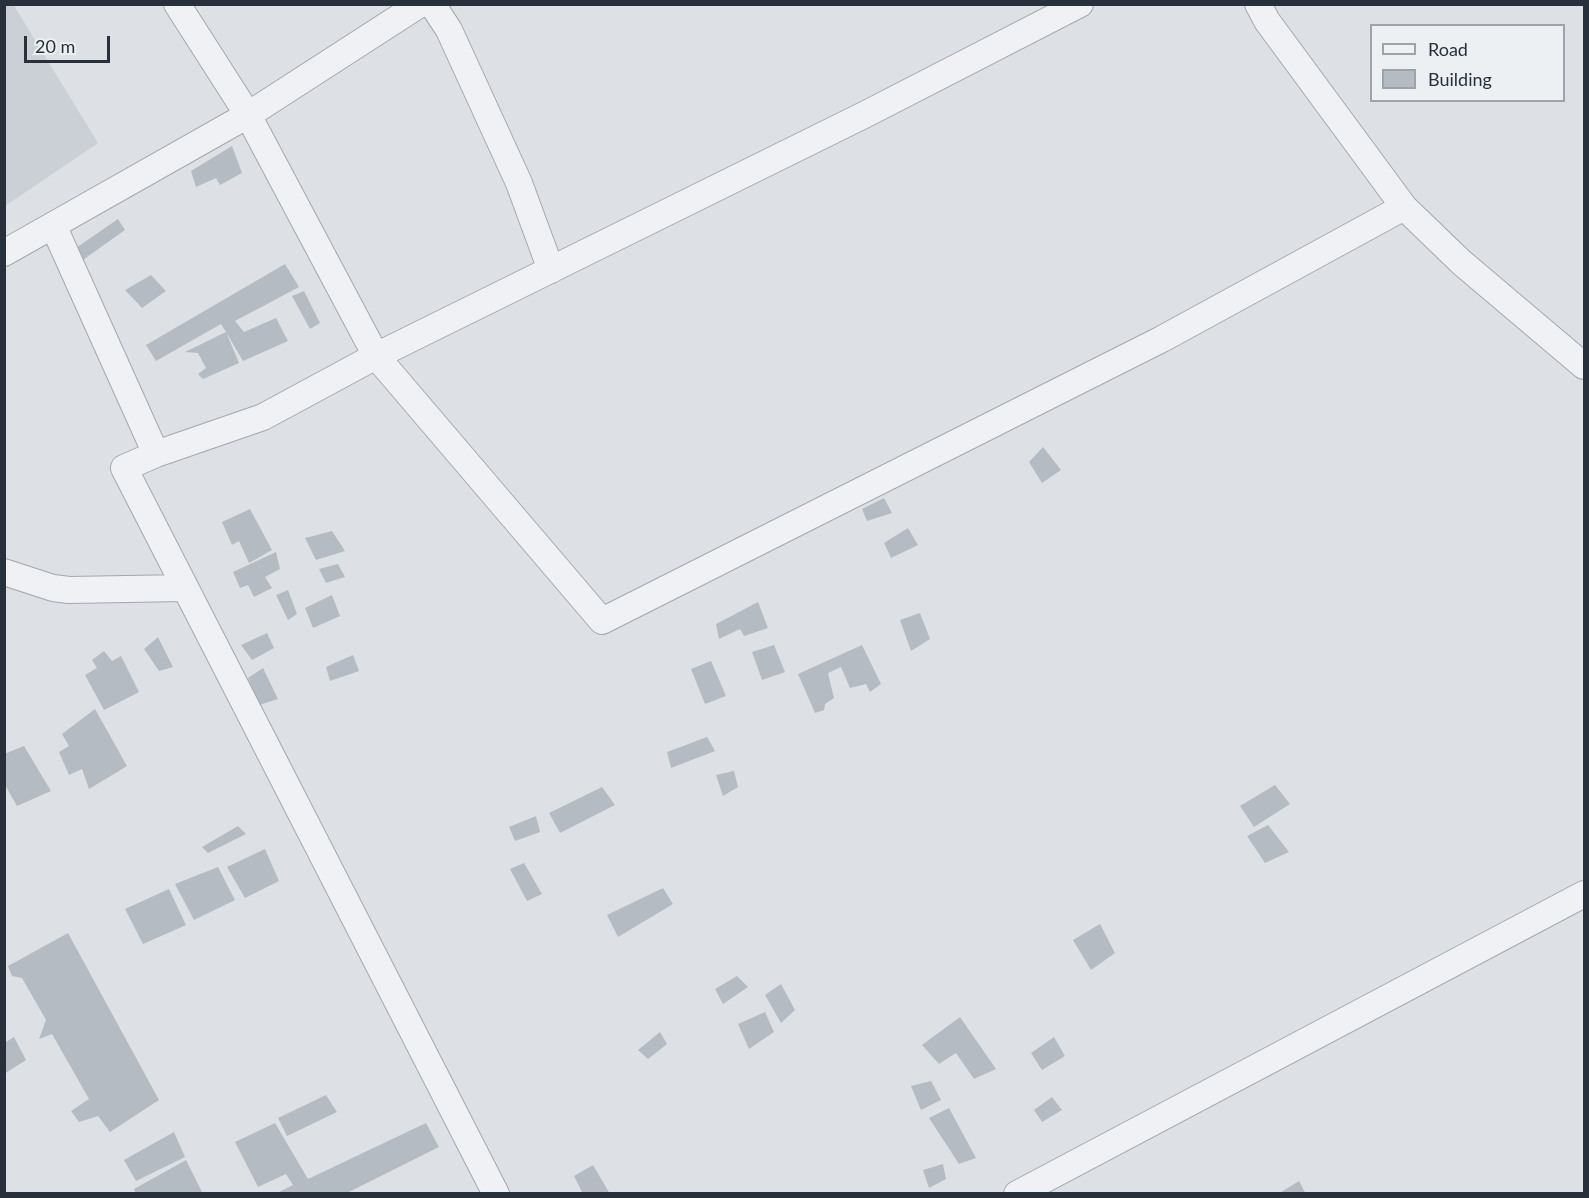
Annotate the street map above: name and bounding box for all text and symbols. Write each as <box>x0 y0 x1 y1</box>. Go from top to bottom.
scale bar <box>27 24 112 62</box>
legend <box>1370 24 1565 102</box>
text: 20 m <box>35 35 75 57</box>
text: Road <box>1428 38 1468 60</box>
text: Building <box>1428 68 1492 90</box>

